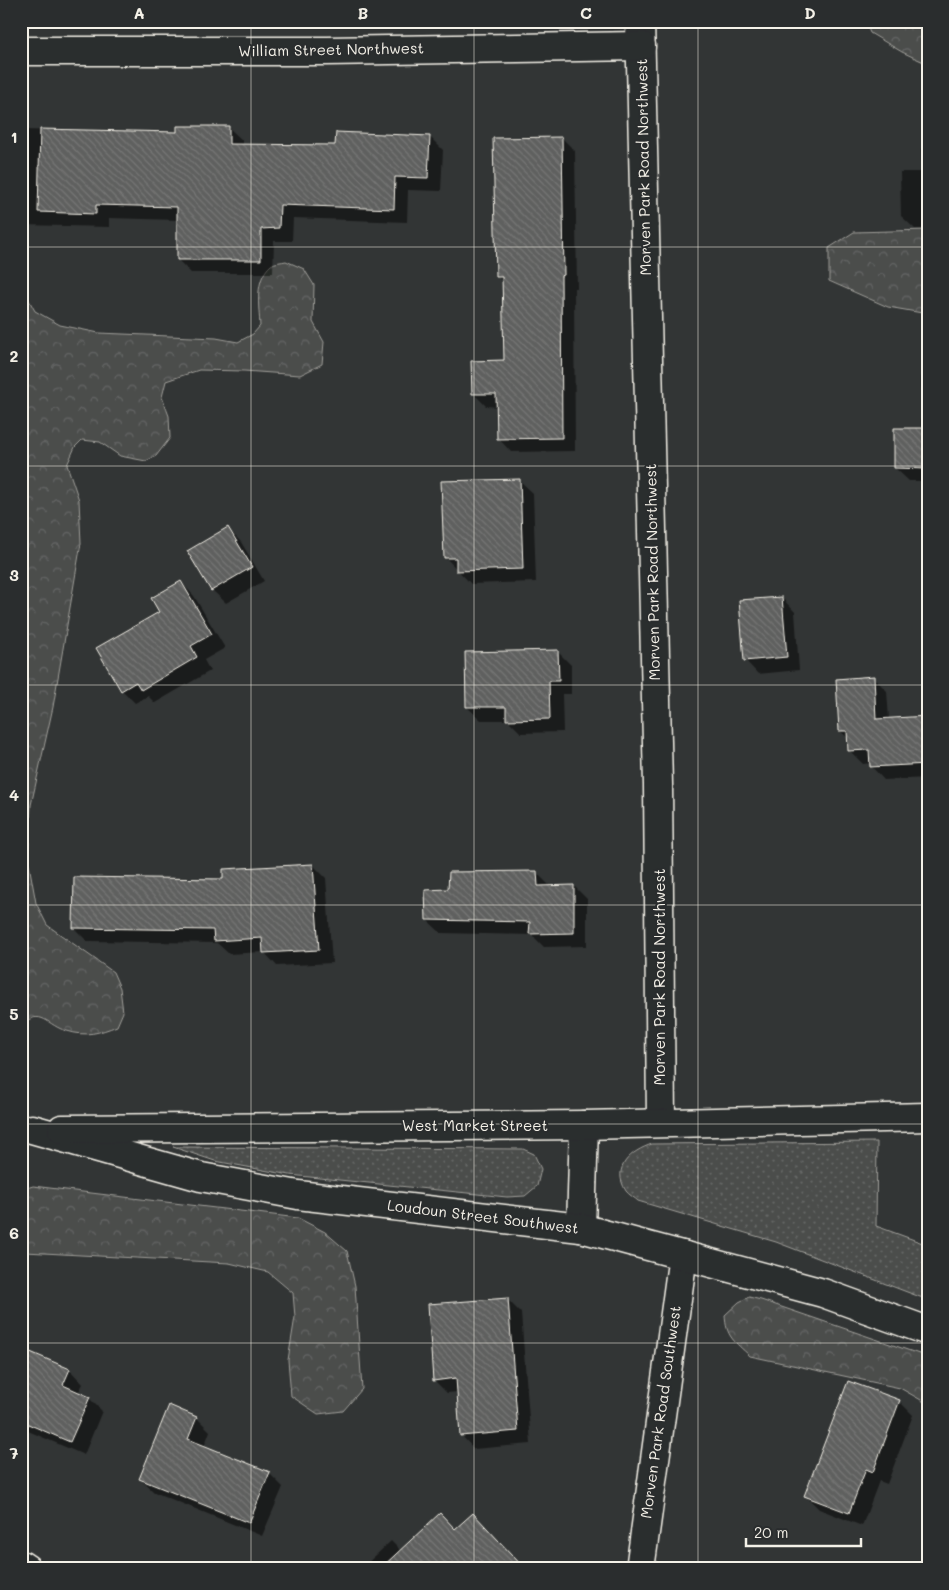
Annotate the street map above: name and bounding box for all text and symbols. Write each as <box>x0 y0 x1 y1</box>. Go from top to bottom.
text: A <box>133 2 145 23</box>
text: B <box>358 2 368 23</box>
text: C <box>580 2 592 23</box>
text: D <box>804 2 816 23</box>
street label: William Street Northwest <box>238 37 424 61</box>
street label: Morven Park Road Northwest <box>631 58 655 276</box>
text: 1 <box>10 126 18 147</box>
text: 2 <box>10 345 19 366</box>
street label: Morven Park Road Northwest <box>640 463 664 681</box>
text: 3 <box>9 564 19 585</box>
text: 4 <box>9 784 19 805</box>
street label: Morven Park Road Northwest <box>649 868 669 1086</box>
text: 5 <box>9 1003 19 1024</box>
street label: West Market Street <box>402 1115 548 1135</box>
street label: Loudoun Street Southwest <box>386 1194 580 1238</box>
text: 6 <box>9 1222 19 1243</box>
street label: Morven Park Road Southwest <box>635 1304 685 1520</box>
text: 7 <box>10 1442 19 1463</box>
scale bar <box>746 1515 862 1547</box>
text: 20 m <box>754 1522 788 1542</box>

